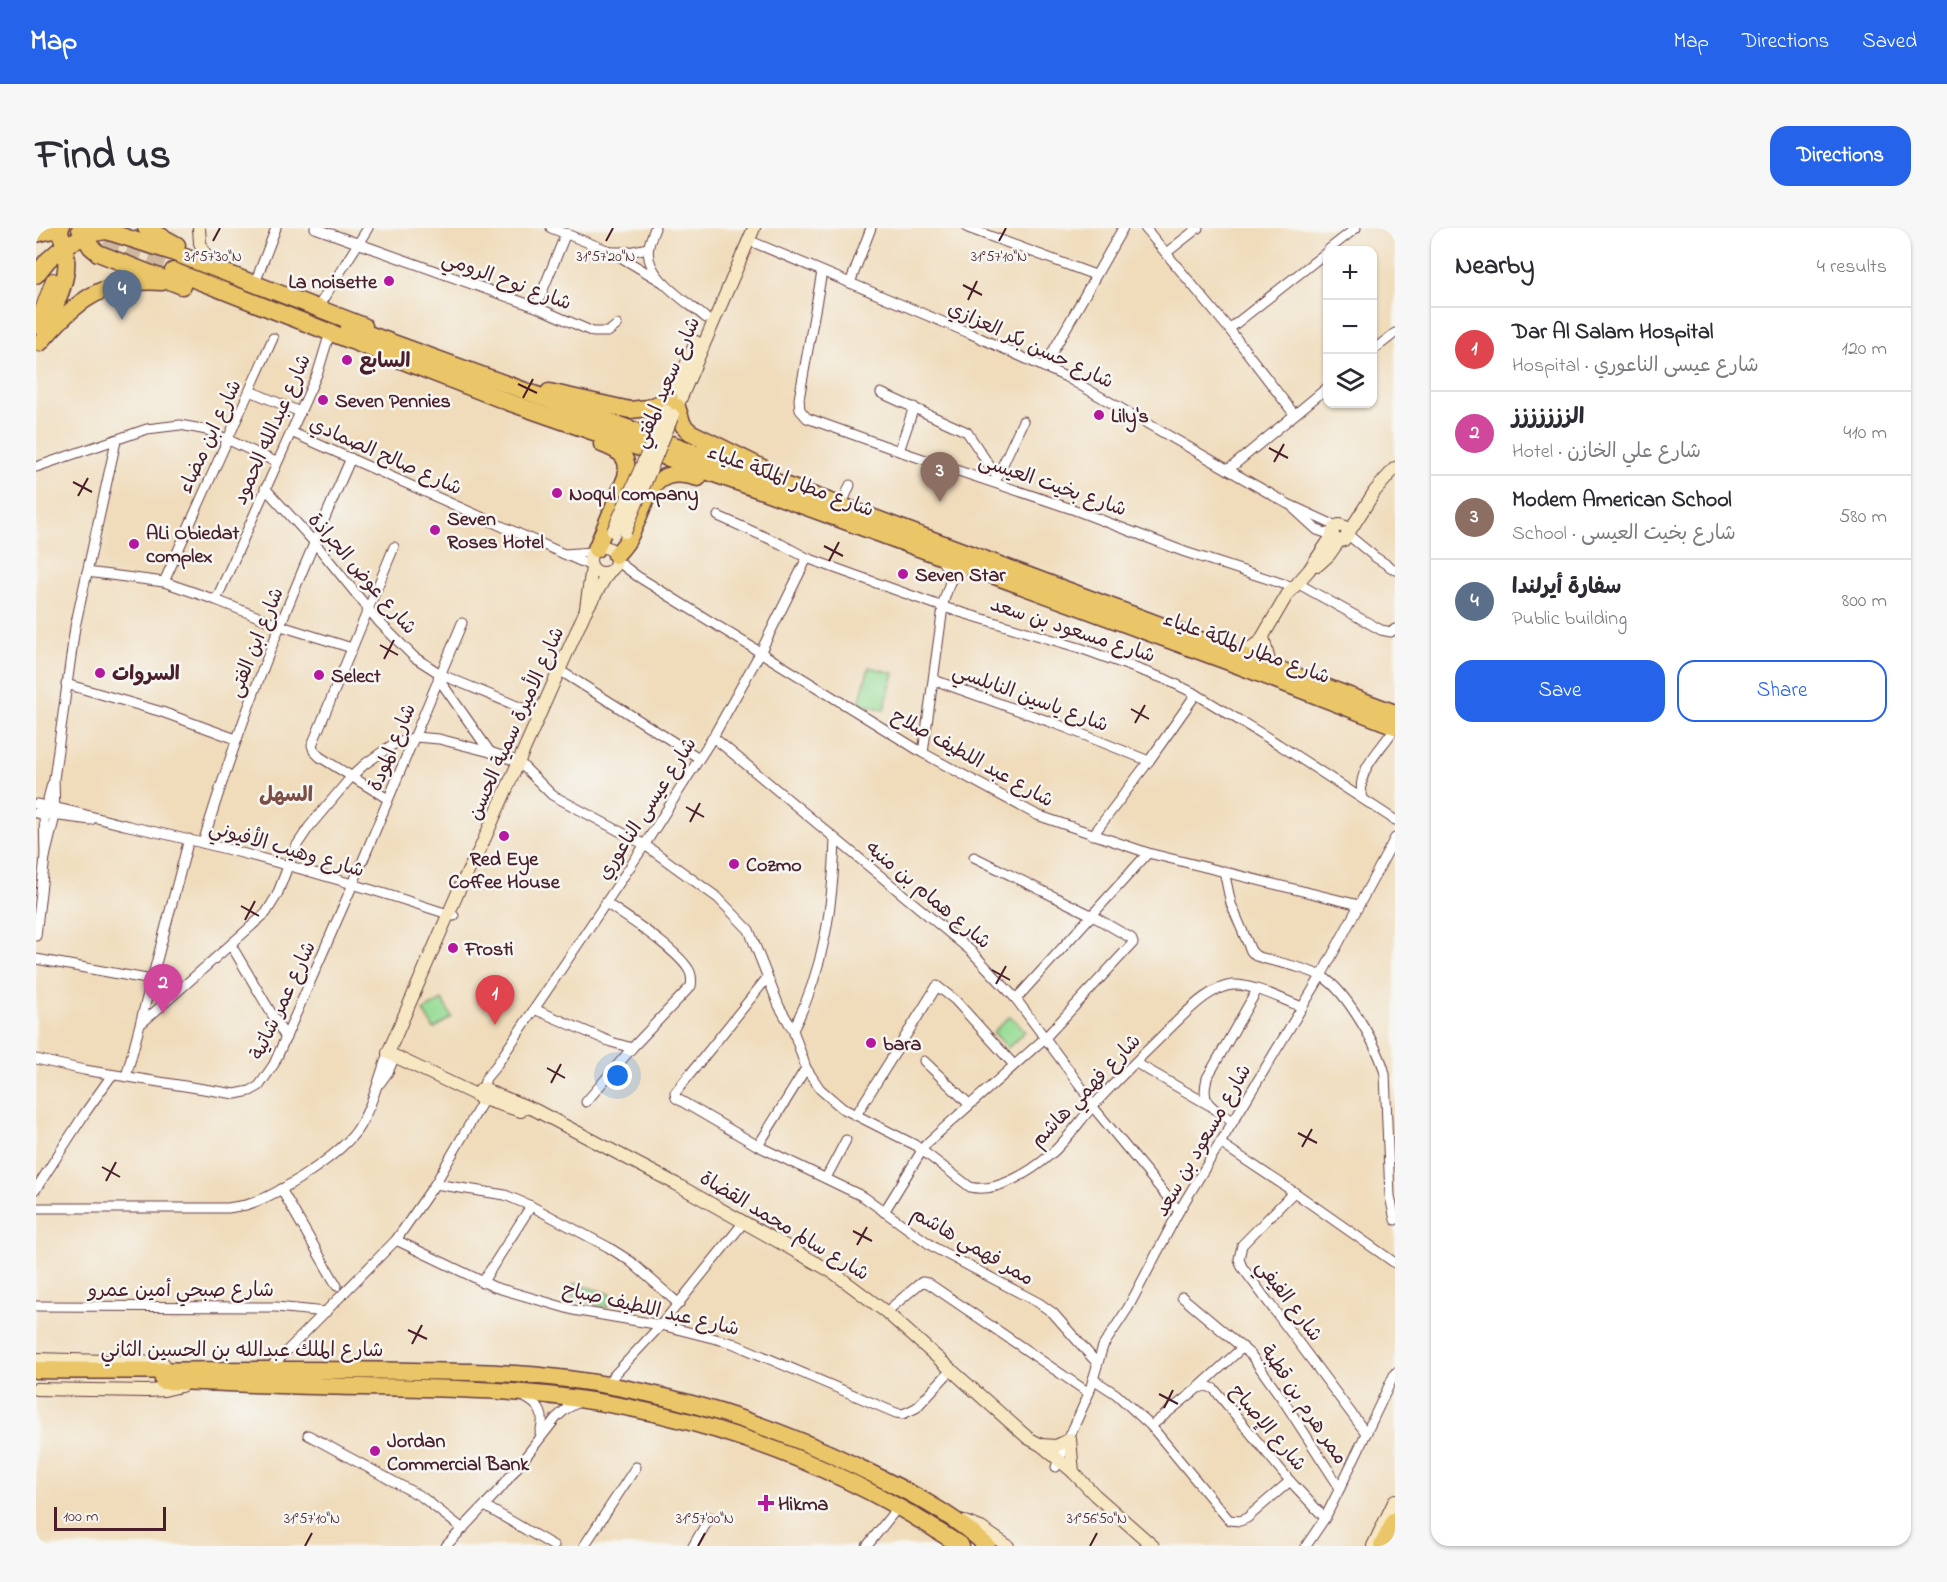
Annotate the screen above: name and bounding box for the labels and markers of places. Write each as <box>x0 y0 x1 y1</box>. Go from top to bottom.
place label: La noisette <box>288 269 378 298</box>
pin: 4 <box>102 270 142 320</box>
marker: La noisette <box>382 274 396 288</box>
place label: السابع <box>359 348 410 377</box>
marker: السابع <box>340 353 354 367</box>
place label: Seven Pennies <box>335 388 451 417</box>
marker: Seven Pennies <box>316 393 330 407</box>
place label: Lily's <box>1111 403 1149 433</box>
marker: Lily's <box>1092 408 1106 422</box>
pin: 3 <box>920 452 960 502</box>
place label: Noqul company <box>569 481 698 511</box>
marker: Noqul company <box>550 486 564 500</box>
place label: Seven Roses Hotel <box>447 506 544 558</box>
place label: ALi Obiedat complex <box>146 520 240 572</box>
marker: Seven Roses Hotel <box>428 523 442 537</box>
marker: ALi Obiedat complex <box>127 537 141 551</box>
place label: Seven Star <box>915 562 1006 591</box>
marker: Seven Star <box>896 567 910 581</box>
place label: السروات <box>112 661 180 690</box>
place label: Select <box>331 663 381 692</box>
marker: السروات <box>93 666 107 680</box>
marker: Select <box>312 668 326 682</box>
marker: Red Eye Coffee House <box>497 829 511 843</box>
place label: Red Eye Coffee House <box>448 846 561 898</box>
place label: Cozmo <box>746 852 802 881</box>
marker: Cozmo <box>727 857 741 871</box>
place label: Frosti <box>464 936 514 965</box>
marker: Frosti <box>446 941 460 955</box>
pin: 2 <box>144 964 182 1014</box>
pin: 1 <box>476 976 514 1025</box>
place label: bara <box>883 1031 922 1060</box>
marker: bara <box>864 1036 878 1050</box>
place label: Jordan Commercial Bank <box>387 1428 530 1480</box>
marker: Jordan Commercial Bank <box>368 1444 382 1458</box>
place label: Hikma <box>778 1491 829 1520</box>
marker: Hikma <box>759 1496 773 1510</box>

